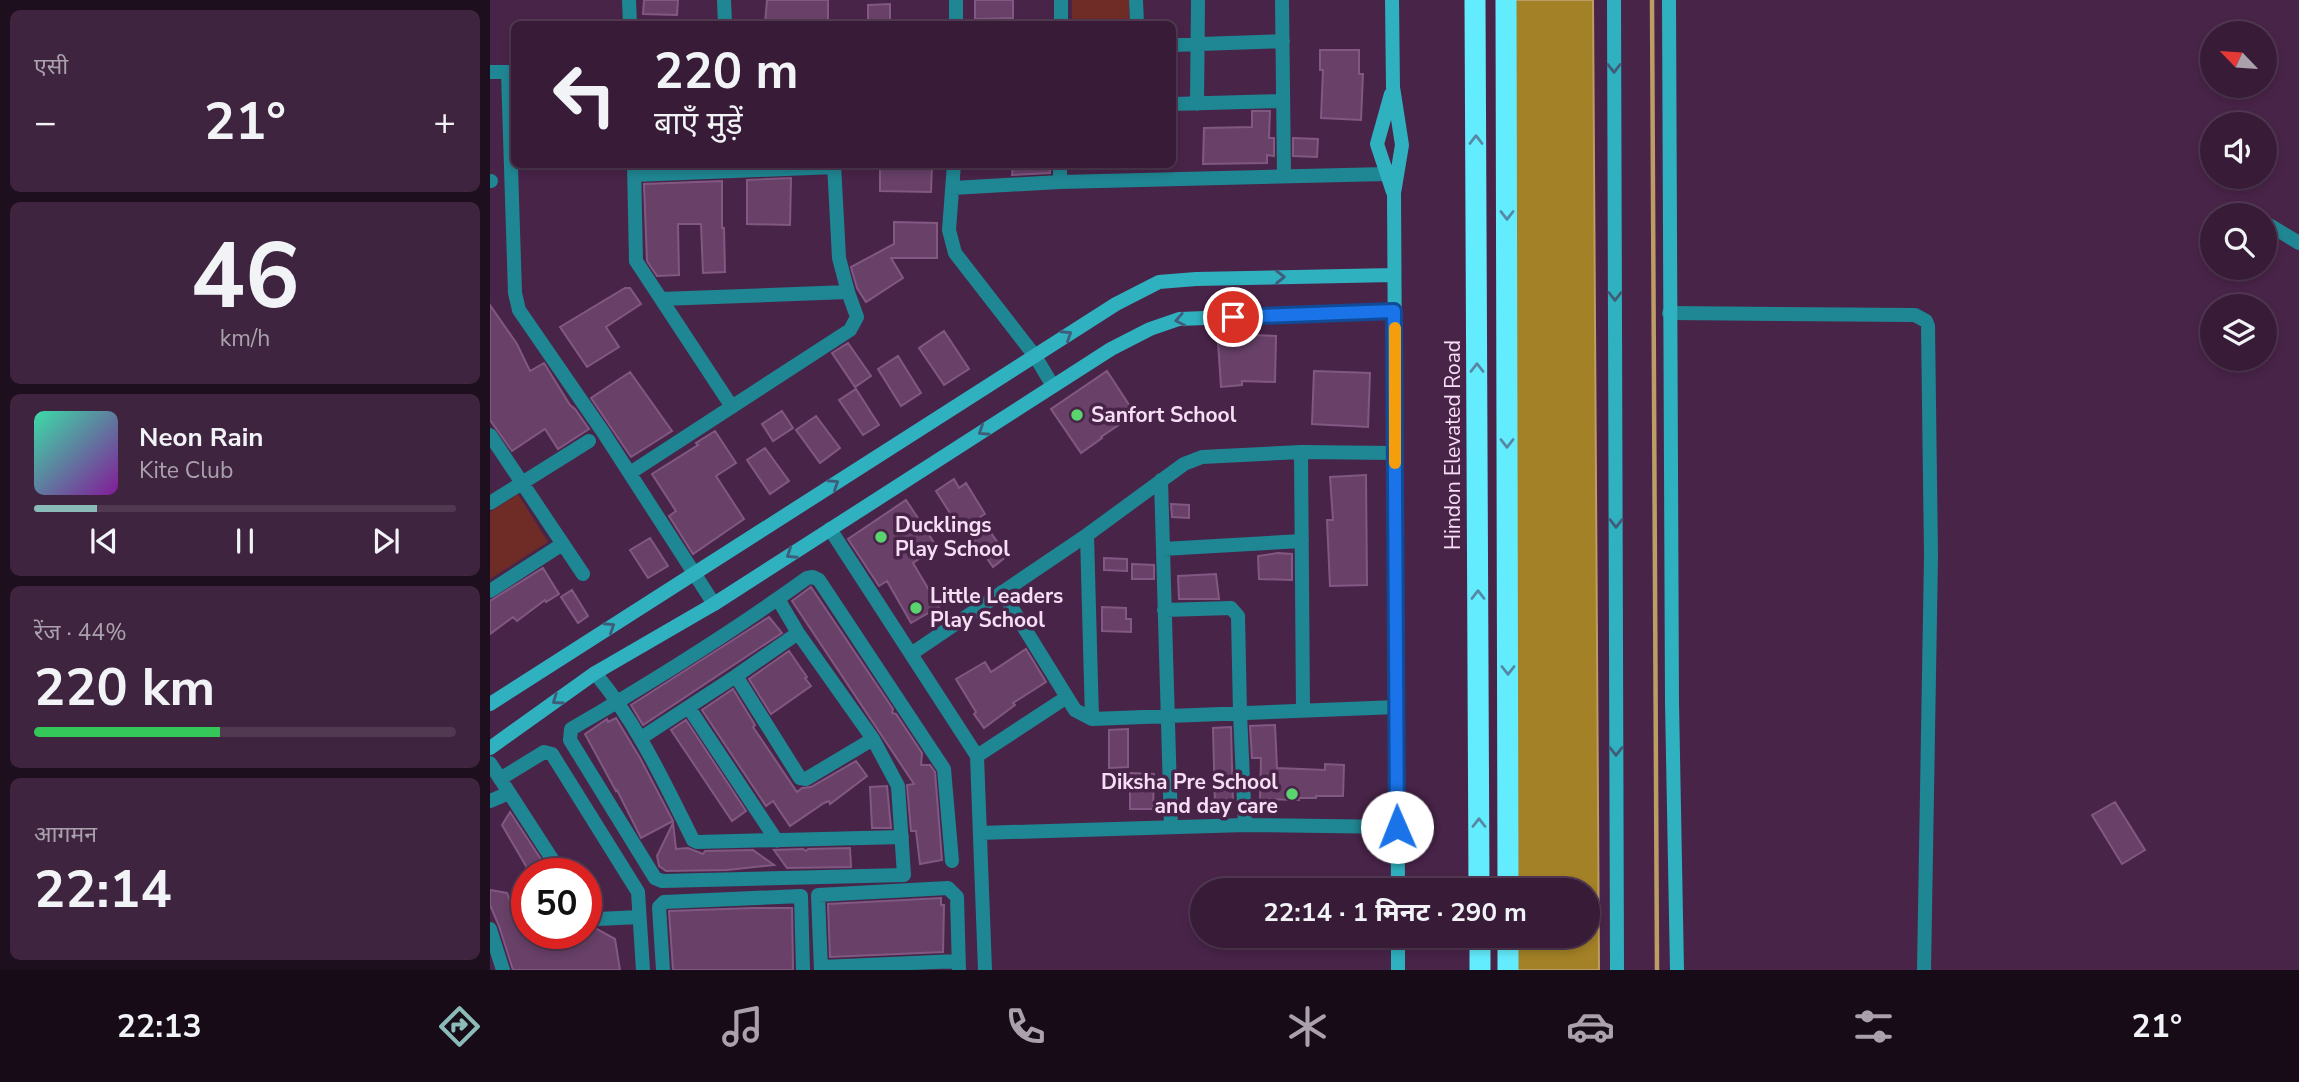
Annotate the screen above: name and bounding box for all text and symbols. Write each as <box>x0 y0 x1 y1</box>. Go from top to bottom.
north arrow <box>2200 21 2277 98</box>
map controls <box>2200 21 2277 371</box>
text: 220 m <box>654 38 798 105</box>
icon: left <box>539 49 630 140</box>
text: एसी <box>34 51 68 82</box>
one-way arrow <box>1606 63 1622 74</box>
text: 21° <box>204 86 286 157</box>
text: − <box>34 97 57 148</box>
text: + <box>433 97 456 148</box>
text: बाएँ मुड़ें <box>654 102 743 145</box>
button: sound <box>2200 112 2277 189</box>
one-way arrow <box>1468 134 1484 145</box>
button: search <box>2200 203 2277 280</box>
one-way arrow <box>1499 210 1515 221</box>
text: 46 <box>190 215 300 339</box>
one-way arrow <box>1275 269 1286 285</box>
pin <box>1203 287 1263 347</box>
one-way arrow <box>1607 291 1623 301</box>
button: layers <box>2200 294 2277 371</box>
icon: arrive <box>1214 298 1252 336</box>
one-way arrow <box>1174 312 1186 327</box>
text: km/h <box>220 323 270 354</box>
one-way arrow <box>1060 331 1073 344</box>
street label: Hindon Elevated Road <box>1439 340 1467 550</box>
one-way arrow <box>1469 362 1485 372</box>
place label: Sanfort School <box>1091 401 1237 429</box>
marker: Sanfort School <box>1069 407 1085 423</box>
text: Neon Rain <box>139 420 264 455</box>
one-way arrow <box>977 423 990 436</box>
one-way arrow <box>1499 438 1515 448</box>
text: Kite Club <box>139 455 233 486</box>
one-way arrow <box>827 479 840 492</box>
place label: Ducklings Play School <box>895 511 1010 563</box>
one-way arrow <box>1608 518 1624 529</box>
icon: previous <box>85 522 123 560</box>
icon: pause <box>226 522 264 560</box>
icon: next <box>367 522 405 560</box>
marker: Ducklings Play School <box>873 529 889 545</box>
one-way arrow <box>786 546 799 559</box>
place label: Little Leaders Play School <box>930 582 1063 634</box>
one-way arrow <box>1470 589 1486 600</box>
marker: Little Leaders Play School <box>908 600 924 616</box>
text: रेंज · 44% <box>34 617 127 648</box>
one-way arrow <box>602 623 615 636</box>
text: 220 km <box>34 652 215 723</box>
one-way arrow <box>1500 665 1516 676</box>
one-way arrow <box>552 692 565 704</box>
one-way arrow <box>1609 745 1624 756</box>
place label: Diksha Pre School and day care <box>1101 768 1278 820</box>
marker: Diksha Pre School and day care <box>1284 786 1300 802</box>
position arrow <box>1360 790 1434 864</box>
one-way arrow <box>1471 817 1487 827</box>
text: आगमन <box>34 819 97 850</box>
text: 22:14 <box>34 854 172 925</box>
speed limit sign: 50 <box>511 858 602 949</box>
text: 22:14 · 1 मिनट · 290 m <box>1263 895 1527 930</box>
icon: directions <box>435 1002 484 1051</box>
icon: music <box>718 1002 767 1051</box>
icon: phone <box>1001 1002 1050 1051</box>
icon: climate <box>1283 1002 1332 1051</box>
icon: car <box>1566 1002 1615 1051</box>
icon: filters <box>1849 1002 1898 1051</box>
text: 22:13 <box>117 1005 202 1048</box>
text: 21° <box>2132 1005 2182 1048</box>

